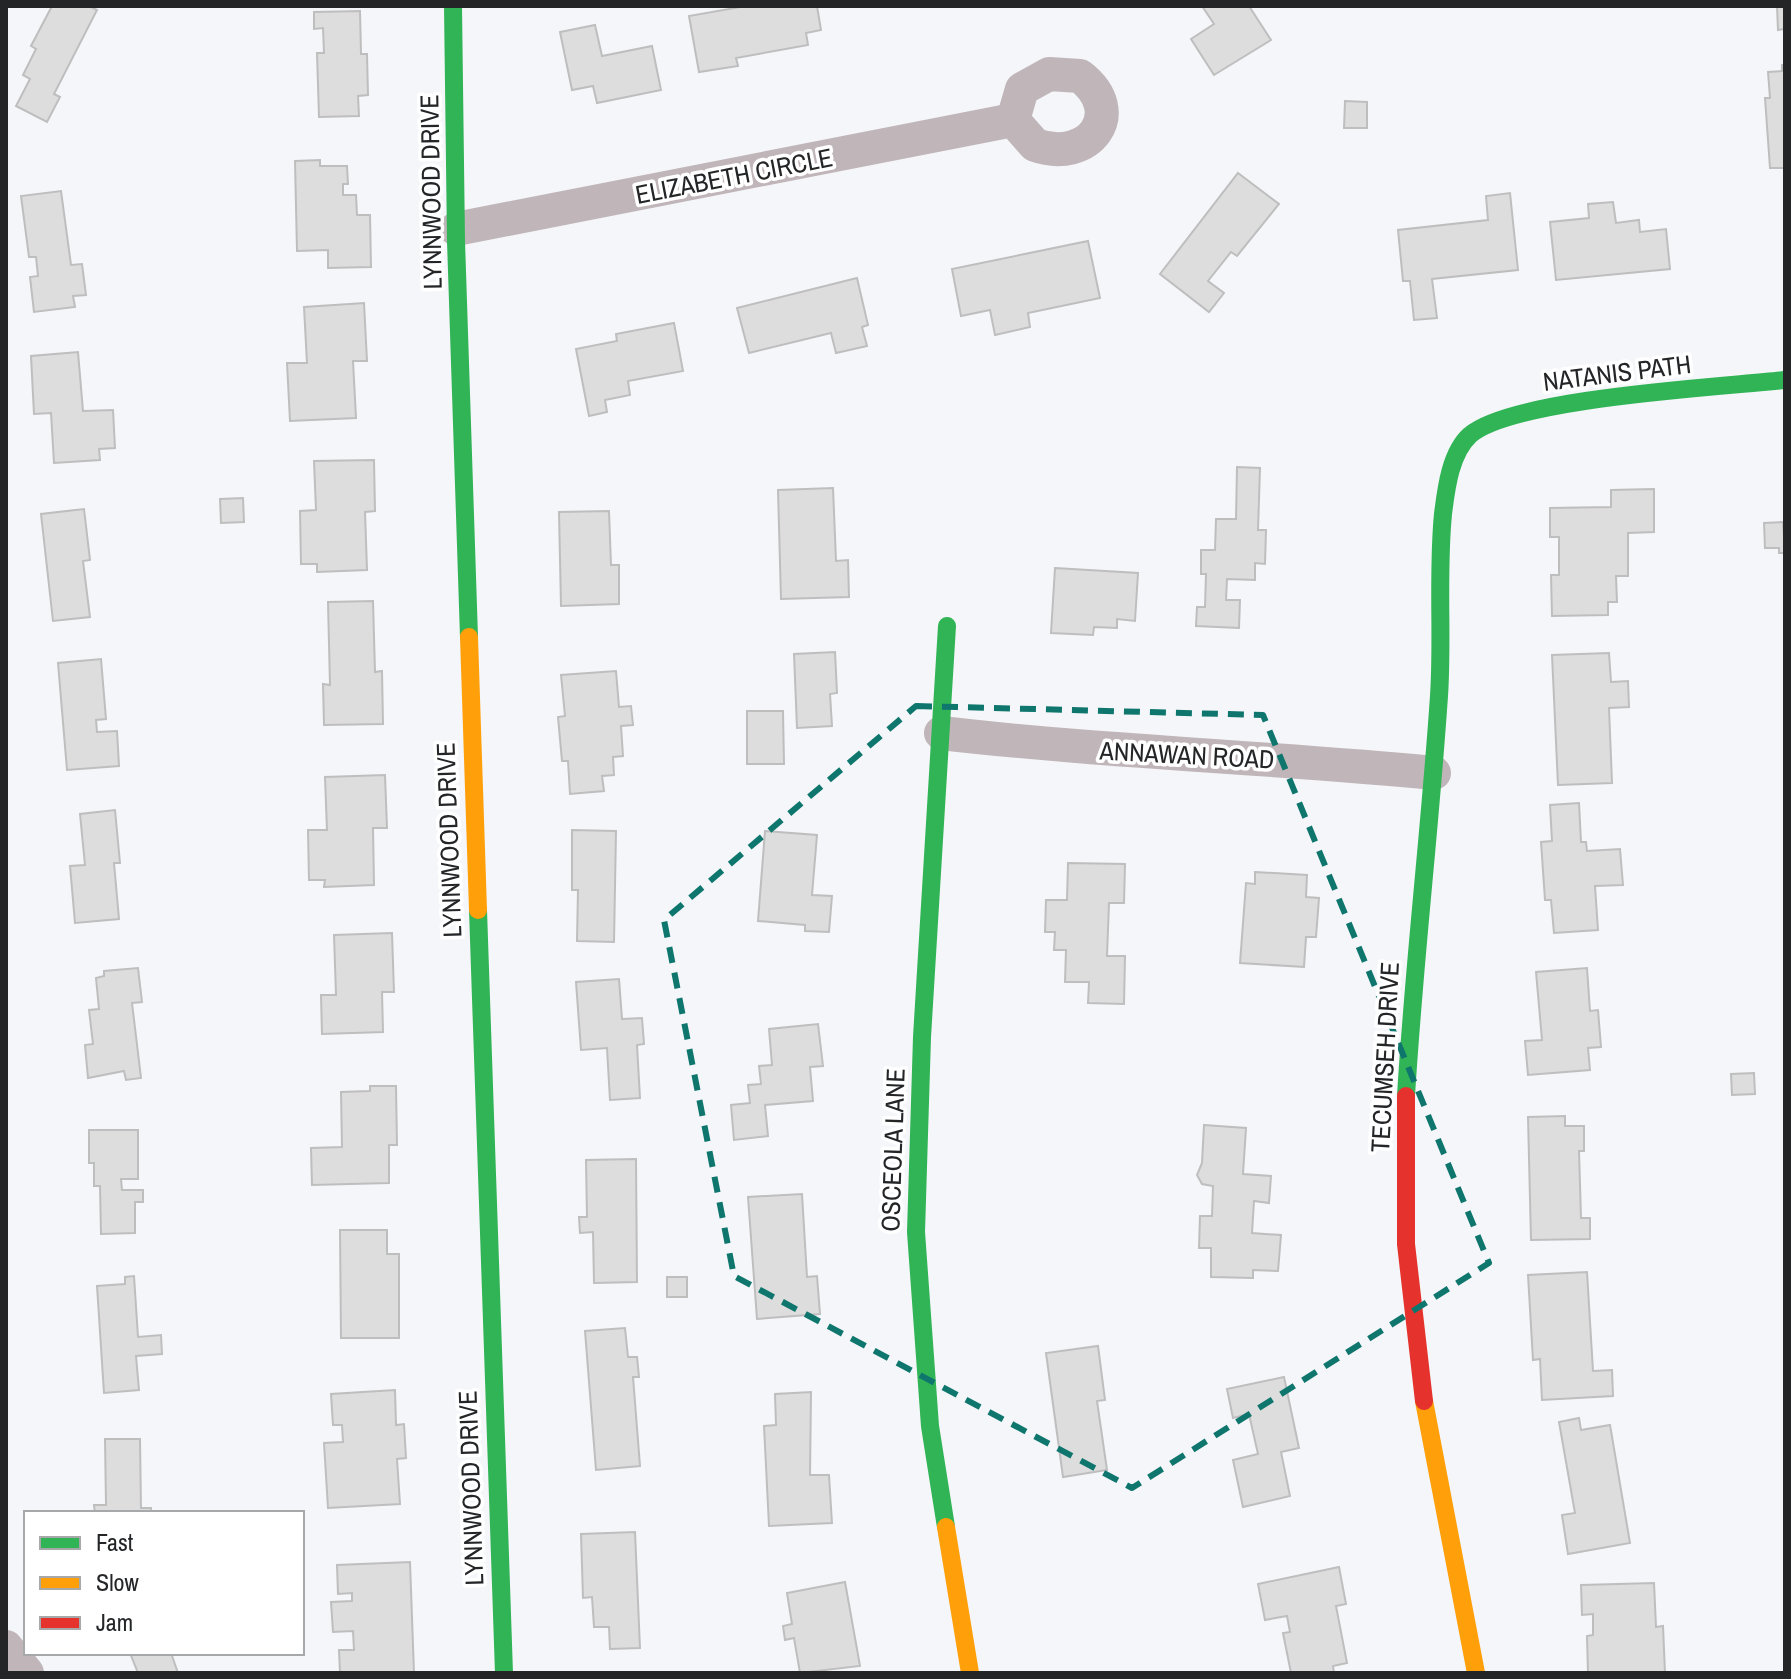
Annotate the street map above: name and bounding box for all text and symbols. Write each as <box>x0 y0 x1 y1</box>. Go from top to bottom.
street label: LYNNWOOD DRIVE <box>411 94 450 290</box>
street label: ELIZABETH CIRCLE <box>632 139 836 212</box>
street label: NATANIS PATH <box>1541 346 1693 399</box>
street label: ANNAWAN ROAD <box>1098 732 1275 777</box>
street label: LYNNWOOD DRIVE <box>428 742 469 938</box>
street label: TECUMSEH DRIVE <box>1362 961 1407 1153</box>
street label: OSCEOLA LANE <box>872 1068 913 1232</box>
street label: LYNNWOOD DRIVE <box>450 1390 491 1586</box>
legend <box>24 1511 304 1655</box>
text: Fast <box>96 1526 134 1558</box>
text: Slow <box>96 1566 139 1598</box>
text: Jam <box>96 1606 133 1638</box>

